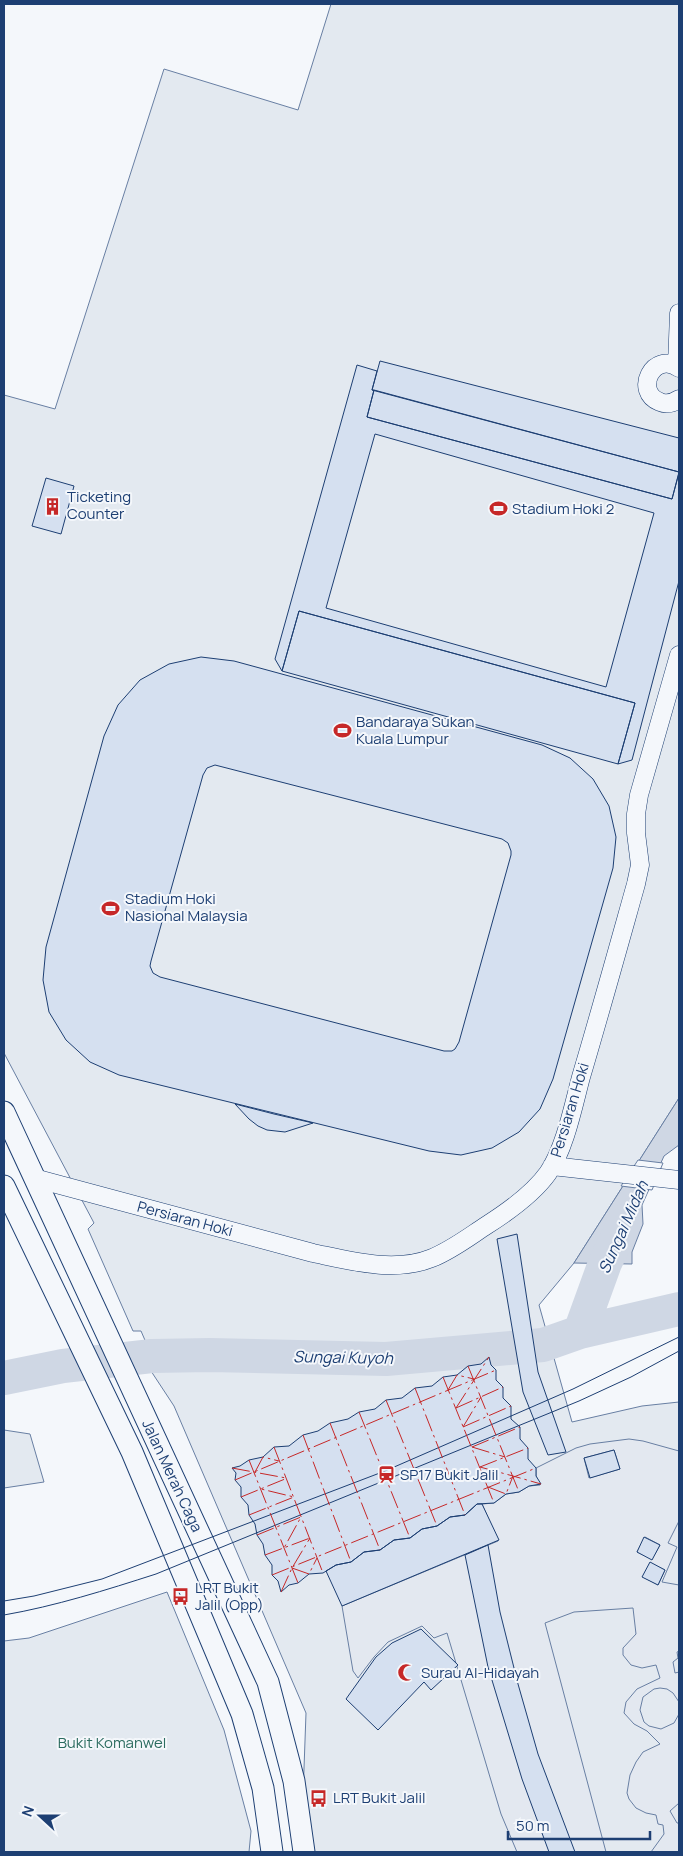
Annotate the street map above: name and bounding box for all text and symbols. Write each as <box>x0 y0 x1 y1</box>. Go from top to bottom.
place label: Ticketing Counter <box>67 486 131 524</box>
building icon: Ticketing Counter <box>43 496 63 516</box>
place label: Stadium Hoki 2 <box>512 498 614 519</box>
sports icon: Stadium Hoki 2 <box>488 499 508 519</box>
place label: Bandaraya Sukan Kuala Lumpur <box>356 711 474 749</box>
sports icon: Bandaraya Sukan Kuala Lumpur <box>332 721 352 741</box>
place label: Stadium Hoki Nasional Malaysia <box>125 888 248 926</box>
sports icon: Stadium Hoki Nasional Malaysia <box>101 898 121 918</box>
street label: Persiaran Hoki <box>545 1060 594 1160</box>
water label: Sungai Midah <box>593 1177 653 1277</box>
street label: Persiaran Hoki <box>135 1196 235 1241</box>
water label: Sungai Kuyoh <box>293 1345 394 1369</box>
street label: Jalan Merah Caga <box>137 1416 208 1536</box>
place label: SP17 Bukit Jalil <box>400 1464 499 1485</box>
station icon: SP17 Bukit Jalil <box>376 1465 396 1485</box>
place label: LRT Bukit Jalil (Opp) <box>195 1577 264 1615</box>
bus stop icon: LRT Bukit Jalil (Opp) <box>171 1587 191 1607</box>
place label: Surau Al-Hidayah <box>421 1662 539 1683</box>
mosque icon: Surau Al-Hidayah <box>397 1663 417 1683</box>
park label: Bukit Komanwel <box>58 1732 166 1753</box>
place label: LRT Bukit Jalil <box>333 1787 425 1808</box>
bus stop icon: LRT Bukit Jalil <box>309 1788 329 1808</box>
north arrow <box>15 1791 65 1841</box>
text: N <box>17 1803 38 1819</box>
scale bar <box>508 1808 650 1840</box>
text: 50 m <box>516 1815 550 1836</box>

